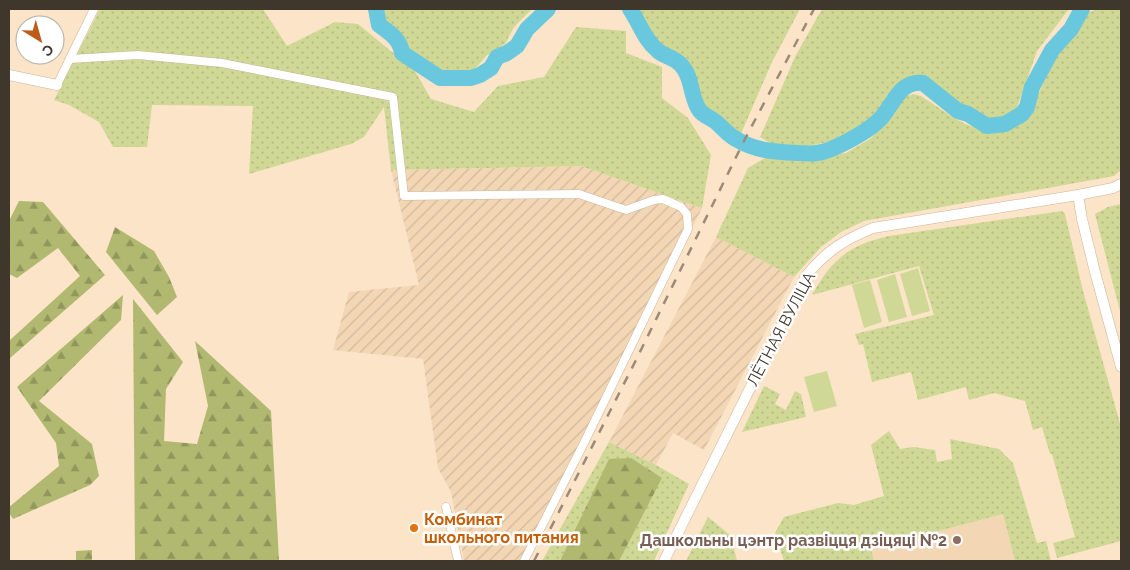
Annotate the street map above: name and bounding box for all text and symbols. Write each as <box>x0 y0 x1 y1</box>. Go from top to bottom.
north arrow <box>15 15 65 65</box>
text: С <box>39 41 56 60</box>
street label: ЛЁТНАЯ ВУЛІЦА <box>742 268 819 389</box>
place label: Комбинат школьного питания <box>424 510 579 547</box>
marker: Комбинат школьного питания <box>408 522 420 534</box>
place label: Дашкольны цэнтр развіцця дзіцяці №2 <box>640 531 947 550</box>
marker: Дашкольны цэнтр развіцця дзіцяці №2 <box>951 534 963 546</box>

